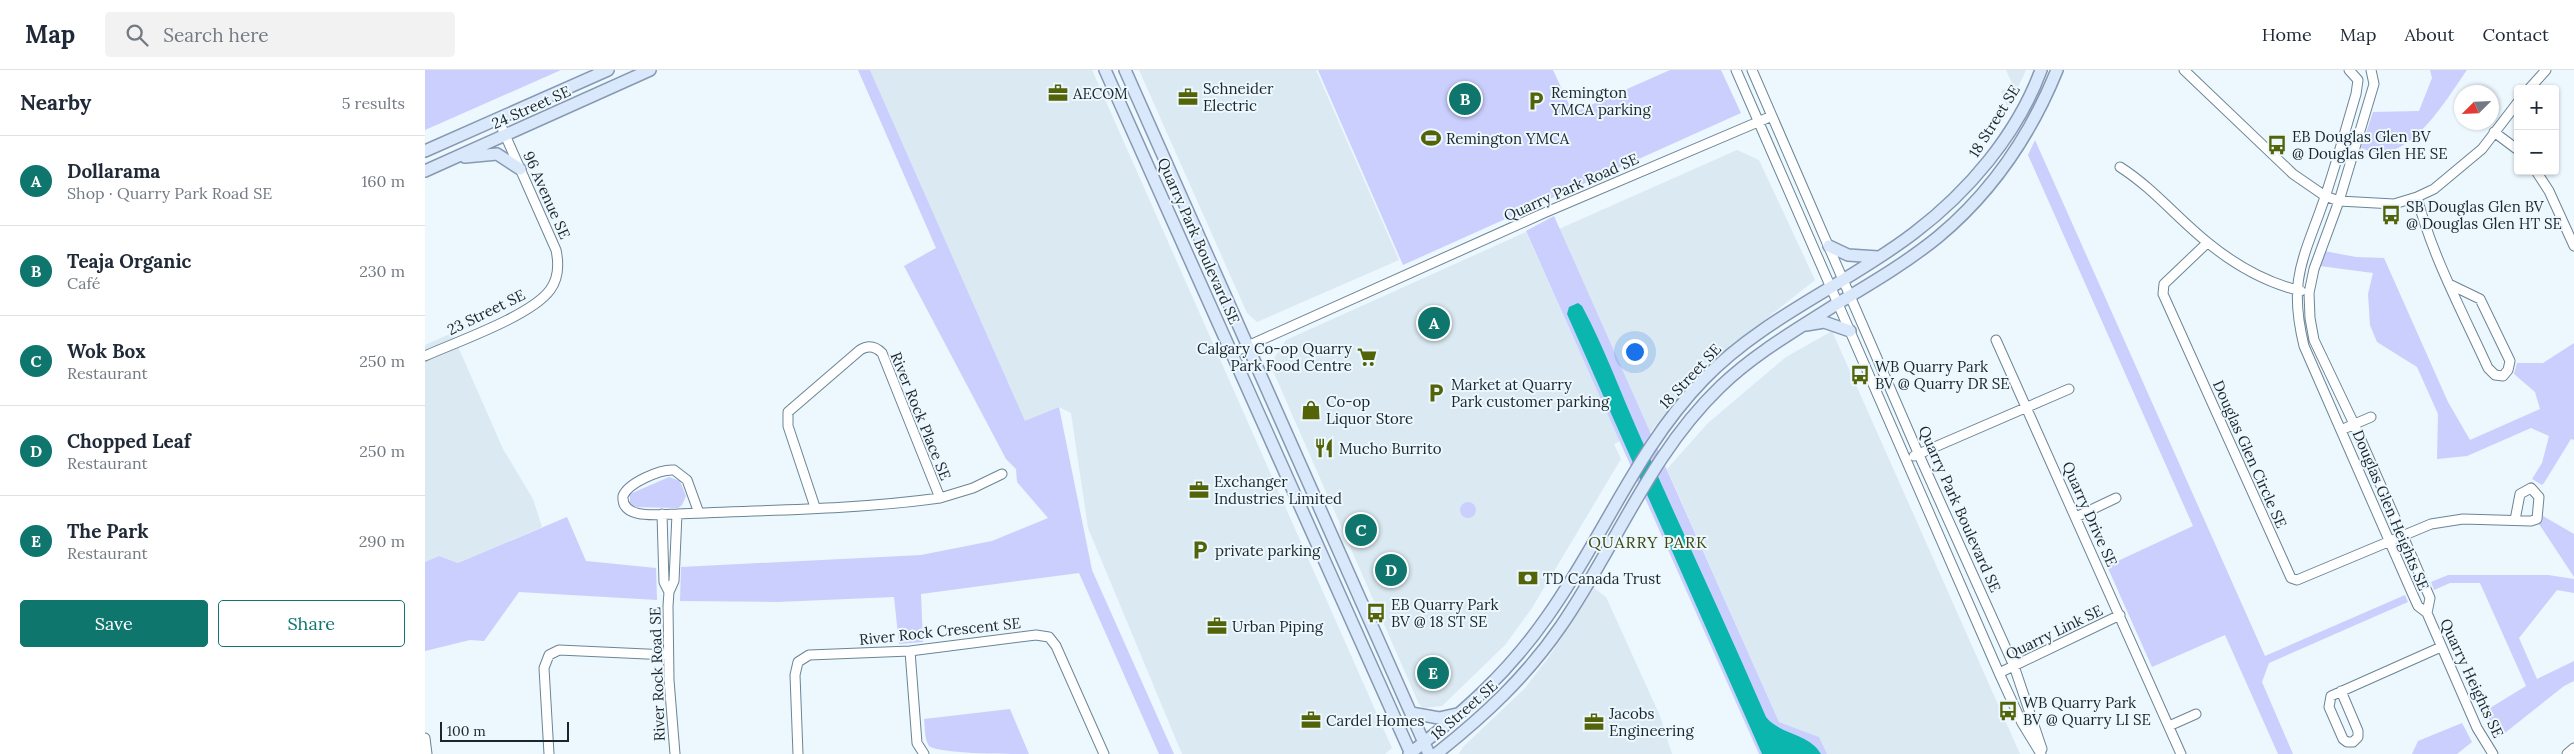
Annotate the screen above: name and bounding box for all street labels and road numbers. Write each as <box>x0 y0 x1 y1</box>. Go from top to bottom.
street label: 24 Street SE <box>489 81 573 133</box>
street label: 18 Street SE <box>1964 81 2024 161</box>
street label: 96 Avenue SE <box>519 148 575 242</box>
street label: Quarry Park Road SE <box>1501 149 1641 225</box>
street label: Quarry Park Boulevard SE <box>1154 155 1244 327</box>
street label: 23 Street SE <box>444 285 528 339</box>
street label: 18 Street SE <box>1655 339 1725 413</box>
street label: River Rock Place SE <box>887 349 955 483</box>
street label: Douglas Glen Circle SE <box>2209 377 2291 531</box>
street label: Quarry Park Boulevard SE <box>1915 423 2005 595</box>
street label: Douglas Glen Heights SE <box>2349 427 2433 593</box>
street label: Quarry Drive SE <box>2058 458 2122 570</box>
street label: Quarry Link SE <box>2002 600 2106 664</box>
street label: River Rock Road SE <box>645 607 669 741</box>
street label: River Rock Crescent SE <box>858 613 1022 649</box>
street label: Quarry Heights SE <box>2436 615 2508 741</box>
street label: 18 Street SE <box>1427 676 1501 744</box>

